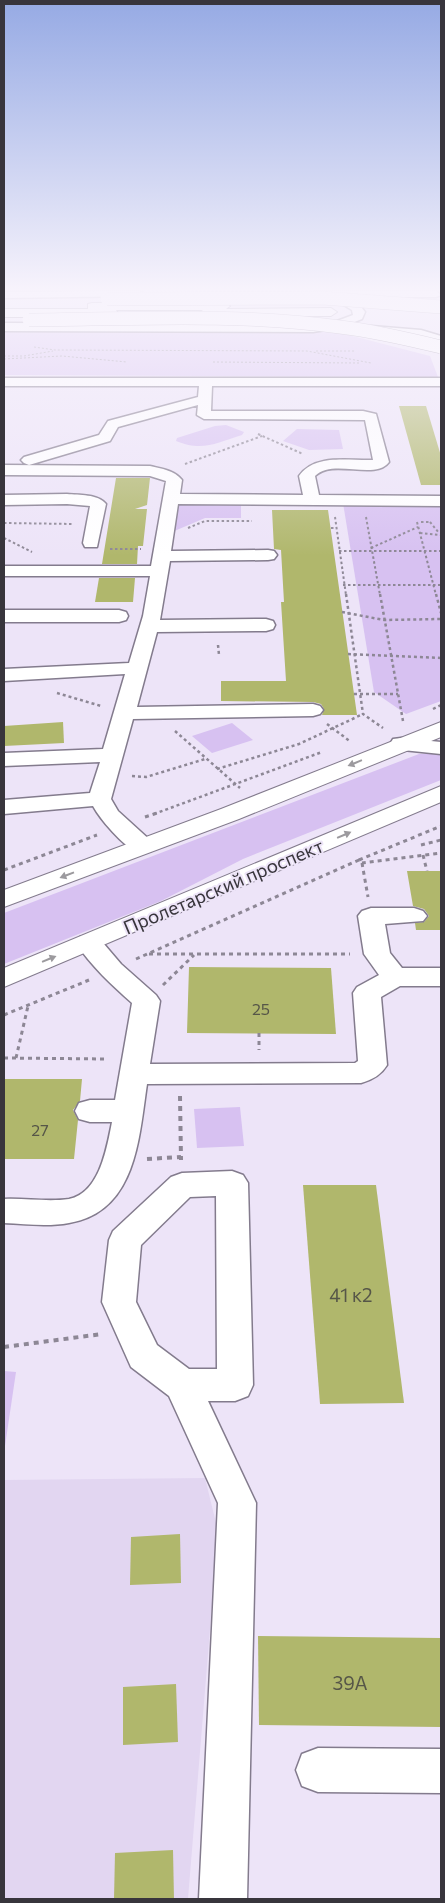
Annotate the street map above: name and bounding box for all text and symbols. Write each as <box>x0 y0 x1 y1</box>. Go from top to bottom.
one-way arrow <box>348 759 363 767</box>
one-way arrow <box>337 830 351 838</box>
street label: Пролетарский проспект <box>120 833 327 939</box>
one-way arrow <box>59 872 74 879</box>
one-way arrow <box>42 955 56 963</box>
house number: 25 <box>252 999 270 1018</box>
house number: 27 <box>31 1120 49 1139</box>
house number: 41 к2 <box>329 1283 373 1306</box>
house number: 39А <box>332 1671 368 1694</box>

